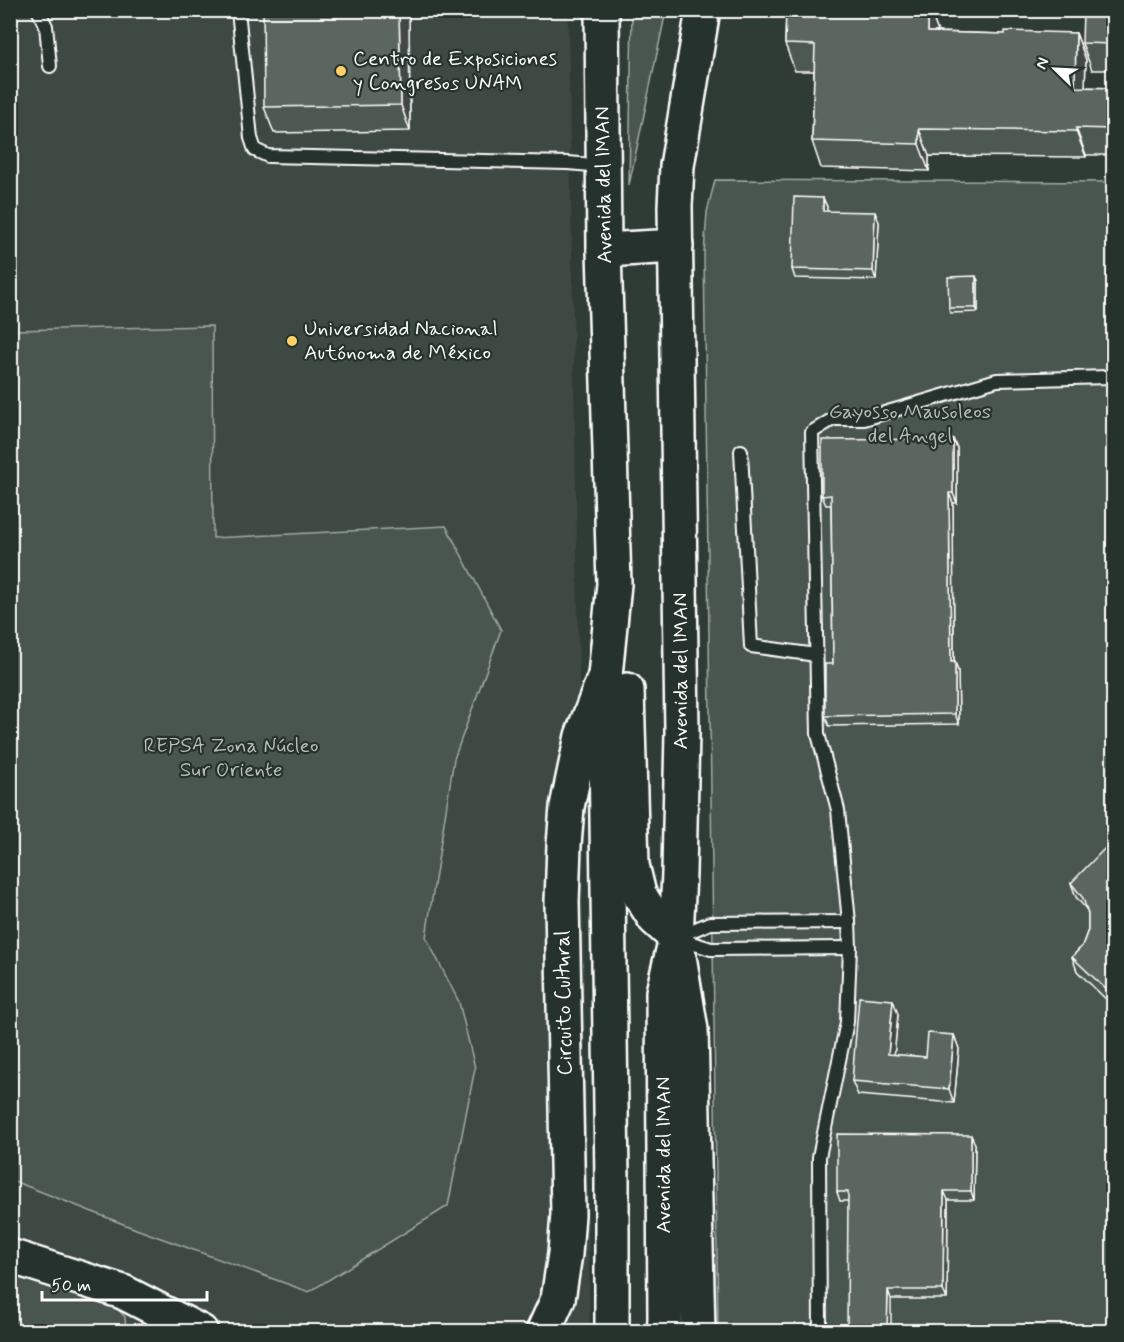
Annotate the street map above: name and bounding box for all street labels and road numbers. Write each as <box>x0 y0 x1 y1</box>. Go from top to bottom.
street label: Avenida del IMAN <box>589 106 619 264</box>
street label: Avenida del IMAN <box>667 592 695 750</box>
street label: Circuito Cultural <box>549 930 579 1076</box>
street label: Avenida del IMAN <box>650 1076 678 1234</box>

